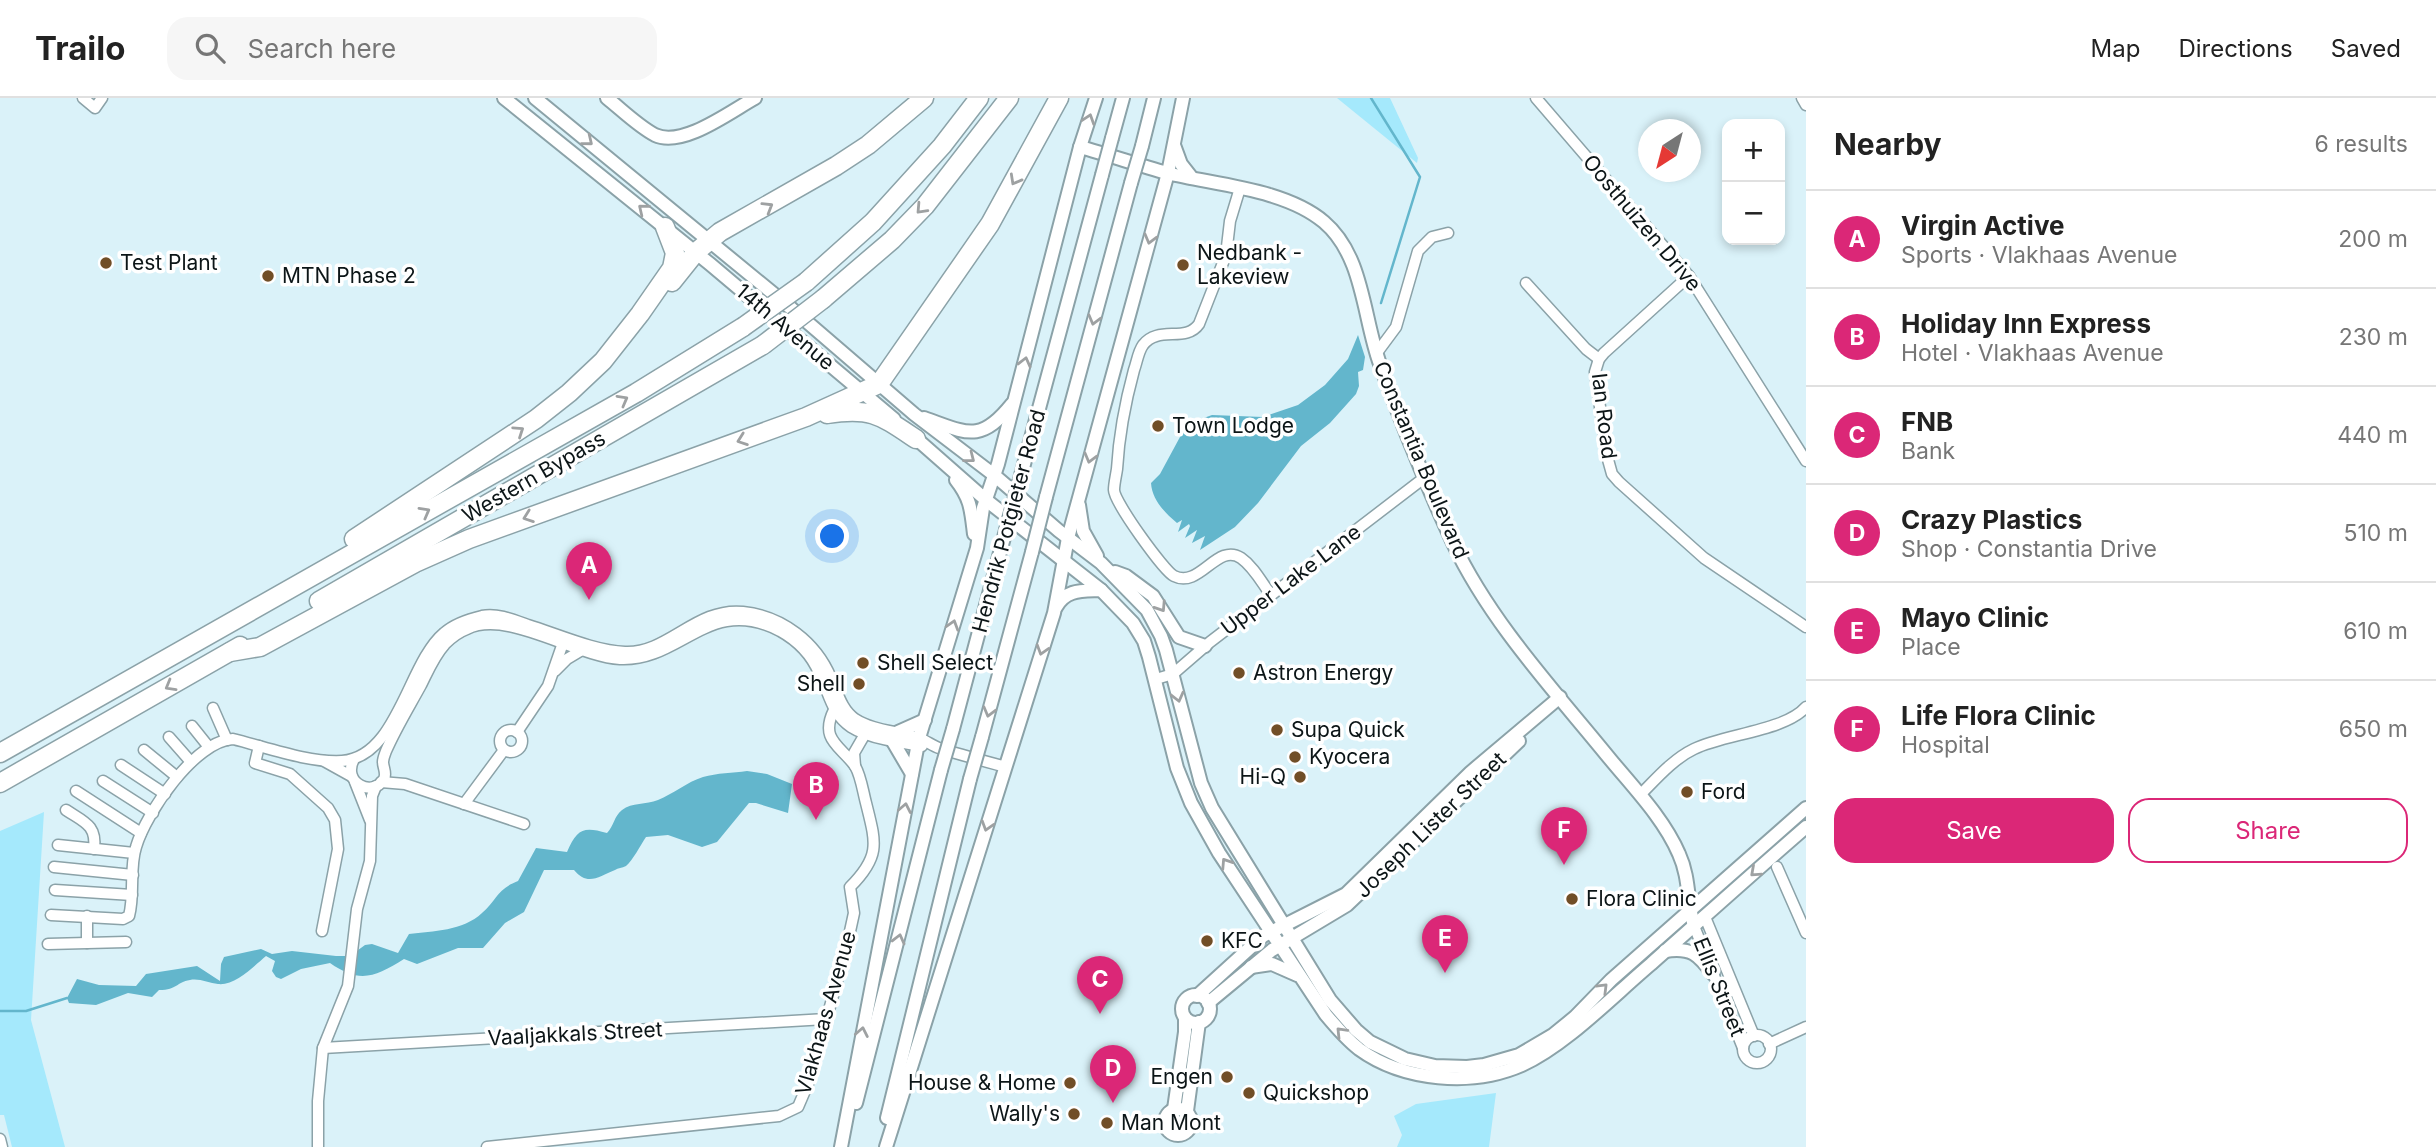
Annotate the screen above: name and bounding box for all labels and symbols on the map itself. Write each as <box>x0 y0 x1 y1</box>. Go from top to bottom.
one-way arrow <box>1081 113 1095 125</box>
north arrow <box>1638 119 1701 182</box>
one-way arrow <box>580 133 593 146</box>
street label: Oosthuizen Drive <box>1578 149 1707 296</box>
one-way arrow <box>1010 172 1023 185</box>
one-way arrow <box>917 201 930 214</box>
one-way arrow <box>761 202 774 215</box>
one-way arrow <box>638 205 651 217</box>
one-way arrow <box>1144 232 1158 244</box>
place label: Nedbank - Lakeview <box>1197 240 1302 289</box>
place label: Test Plant <box>120 250 218 275</box>
marker: Test Plant <box>98 255 114 271</box>
marker: Nedbank - Lakeview <box>1175 257 1191 273</box>
place label: MTN Phase 2 <box>282 263 416 288</box>
marker: MTN Phase 2 <box>260 268 276 284</box>
street label: 14th Avenue <box>731 278 840 375</box>
one-way arrow <box>1088 314 1102 326</box>
one-way arrow <box>1017 356 1031 368</box>
street label: Constantia Boulevard <box>1369 357 1474 562</box>
street label: Ian Road <box>1587 372 1622 460</box>
one-way arrow <box>616 395 628 408</box>
street label: Hendrik Potgieter Road <box>967 407 1050 635</box>
place label: Town Lodge <box>1172 413 1294 438</box>
marker: Town Lodge <box>1150 418 1166 434</box>
street label: Western Bypass <box>458 425 610 528</box>
one-way arrow <box>511 426 524 439</box>
one-way arrow <box>736 432 748 446</box>
one-way arrow <box>962 449 974 462</box>
one-way arrow <box>1084 452 1098 464</box>
one-way arrow <box>418 507 430 520</box>
one-way arrow <box>522 509 534 523</box>
your location <box>815 519 849 553</box>
street label: Upper Lake Lane <box>1216 519 1366 640</box>
pin: A <box>566 542 612 600</box>
one-way arrow <box>1152 600 1165 613</box>
one-way arrow <box>945 620 960 632</box>
one-way arrow <box>1036 643 1050 656</box>
place label: Shell Select <box>877 650 993 675</box>
marker: Shell Select <box>855 655 871 671</box>
place label: Astron Energy <box>1253 660 1394 685</box>
marker: Astron Energy <box>1231 665 1247 681</box>
place label: Shell <box>797 671 845 696</box>
marker: Shell <box>851 676 867 692</box>
one-way arrow <box>165 678 178 691</box>
one-way arrow <box>1170 691 1184 703</box>
one-way arrow <box>983 706 997 718</box>
place label: Supa Quick <box>1291 717 1405 742</box>
marker: Supa Quick <box>1269 722 1285 738</box>
place label: Kyocera <box>1309 744 1390 769</box>
street label: Joseph Lister Street <box>1350 746 1511 903</box>
marker: Kyocera <box>1287 749 1303 765</box>
pin: B <box>793 762 839 820</box>
place label: Hi-Q <box>1240 764 1286 789</box>
marker: Hi-Q <box>1292 769 1308 785</box>
place label: Ford <box>1701 779 1746 804</box>
marker: Ford <box>1679 784 1695 800</box>
one-way arrow <box>897 802 912 814</box>
pin: F <box>1541 807 1587 865</box>
one-way arrow <box>981 820 996 832</box>
one-way arrow <box>1221 858 1234 871</box>
one-way arrow <box>1750 864 1763 877</box>
place label: Flora Clinic <box>1586 886 1697 911</box>
marker: Flora Clinic <box>1564 891 1580 907</box>
pin: E <box>1422 915 1468 973</box>
street label: Vlakhaas Avenue <box>790 928 861 1098</box>
place label: KFC <box>1221 928 1263 953</box>
one-way arrow <box>891 933 905 945</box>
marker: KFC <box>1199 933 1215 949</box>
street label: Ellis Street <box>1688 934 1751 1040</box>
pin: C <box>1077 956 1123 1014</box>
one-way arrow <box>1595 984 1608 997</box>
street label: Vaaljakkals Street <box>487 1016 663 1051</box>
one-way arrow <box>854 1026 869 1038</box>
one-way arrow <box>1337 1028 1350 1041</box>
pin: D <box>1090 1045 1136 1103</box>
place label: Engen <box>1150 1064 1213 1089</box>
marker: Engen <box>1219 1069 1235 1085</box>
place label: House & Home <box>908 1070 1056 1095</box>
marker: House & Home <box>1062 1075 1078 1091</box>
place label: Quickshop <box>1263 1080 1369 1105</box>
marker: Quickshop <box>1241 1085 1257 1101</box>
place label: Wally's <box>989 1101 1060 1126</box>
marker: Wally's <box>1066 1106 1082 1122</box>
place label: Man Mont <box>1121 1110 1221 1135</box>
marker: Man Mont <box>1099 1115 1115 1131</box>

